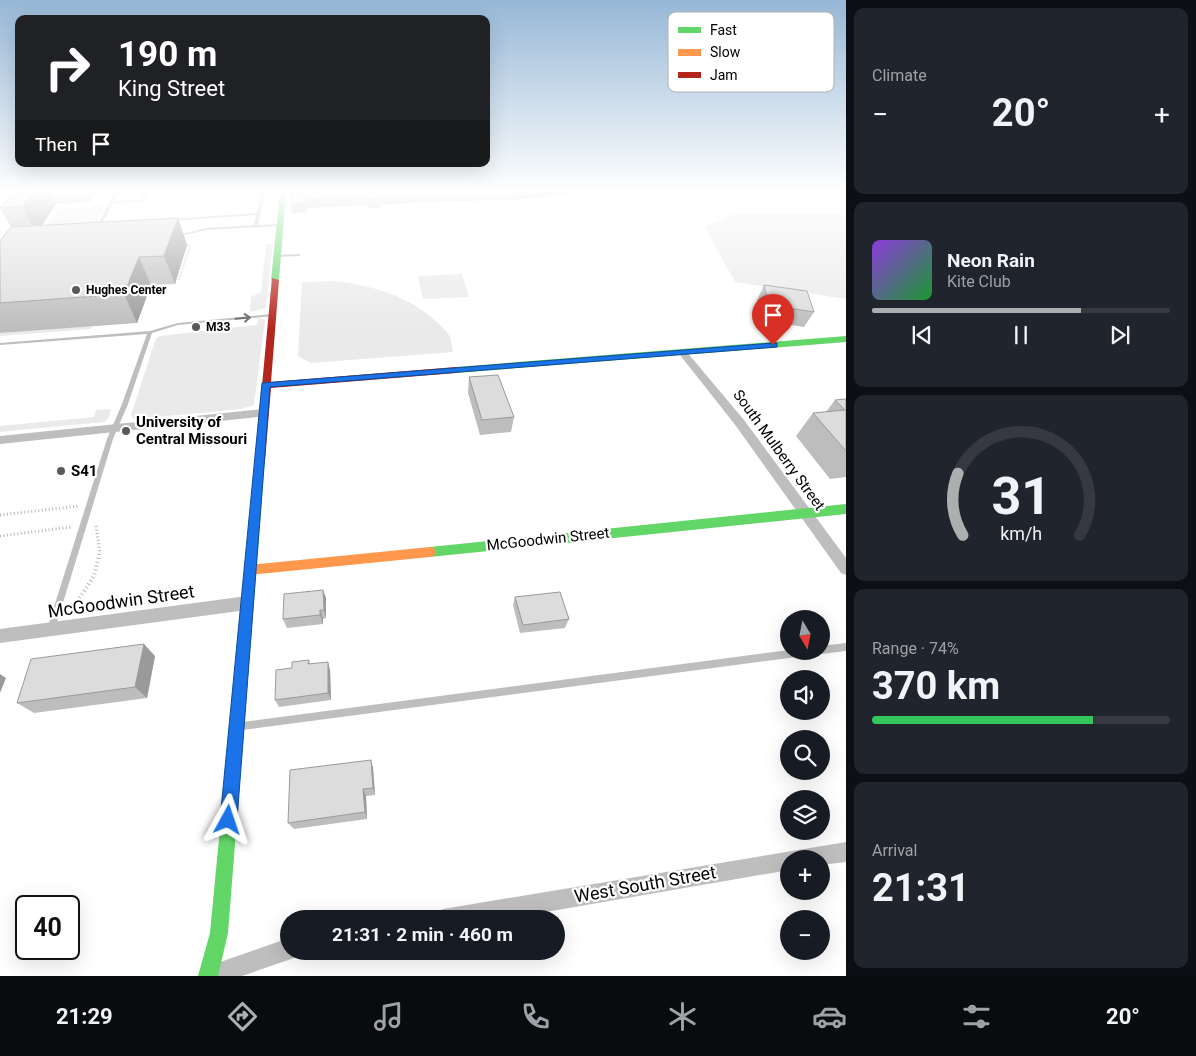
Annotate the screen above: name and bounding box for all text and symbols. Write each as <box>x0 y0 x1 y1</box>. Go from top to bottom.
legend <box>668 12 834 92</box>
text: Fast <box>710 22 737 38</box>
text: 190 m <box>118 34 217 75</box>
icon: right <box>35 35 100 100</box>
text: Slow <box>710 44 741 60</box>
text: Climate <box>872 66 927 85</box>
text: Jam <box>710 67 738 83</box>
text: King Street <box>118 76 225 101</box>
text: 20° <box>992 91 1050 135</box>
text: − <box>872 98 888 131</box>
text: + <box>1154 98 1170 131</box>
icon: arrive <box>87 130 115 158</box>
text: Then <box>35 133 77 156</box>
text: Neon Rain <box>947 249 1035 272</box>
text: Kite Club <box>947 272 1011 291</box>
place label: Hughes Center <box>86 283 167 297</box>
marker: Hughes Center <box>70 284 82 296</box>
pin <box>752 294 794 345</box>
icon: arrive <box>759 301 787 329</box>
one-way arrow <box>235 313 251 322</box>
place label: M33 <box>206 320 230 334</box>
marker: M33 <box>190 321 202 333</box>
icon: previous <box>908 321 936 349</box>
icon: pause <box>1007 321 1035 349</box>
icon: next <box>1106 321 1134 349</box>
street label: South Mulberry Street <box>729 386 829 514</box>
place label: University of Central Missouri <box>136 413 247 448</box>
marker: University of Central Missouri <box>120 425 132 437</box>
place label: S41 <box>71 462 97 480</box>
marker: S41 <box>55 465 67 477</box>
text: 31 <box>991 466 1051 527</box>
text: km/h <box>1000 523 1042 544</box>
street label: McGoodwin Street <box>486 524 610 554</box>
street label: McGoodwin Street <box>46 580 196 622</box>
north arrow <box>780 610 830 660</box>
map controls <box>780 610 830 960</box>
text: Range · 74% <box>872 639 959 658</box>
text: 370 km <box>872 664 1000 708</box>
button: sound <box>780 670 830 720</box>
button: search <box>780 730 830 780</box>
button: layers <box>780 790 830 840</box>
position arrow <box>201 793 253 845</box>
text: Arrival <box>872 841 917 860</box>
button: + <box>780 850 830 900</box>
street label: West South Street <box>573 861 718 907</box>
text: 21:31 <box>872 866 970 910</box>
speed limit sign: 40 <box>15 895 80 960</box>
button: − <box>780 910 830 960</box>
text: 21:31 · 2 min · 460 m <box>332 923 513 946</box>
icon: directions <box>225 999 260 1034</box>
icon: music <box>371 999 406 1034</box>
icon: phone <box>518 999 553 1034</box>
icon: climate <box>665 999 700 1034</box>
icon: car <box>812 999 847 1034</box>
icon: filters <box>959 999 994 1034</box>
text: 21:29 <box>56 1004 113 1029</box>
text: 20° <box>1106 1004 1140 1029</box>

